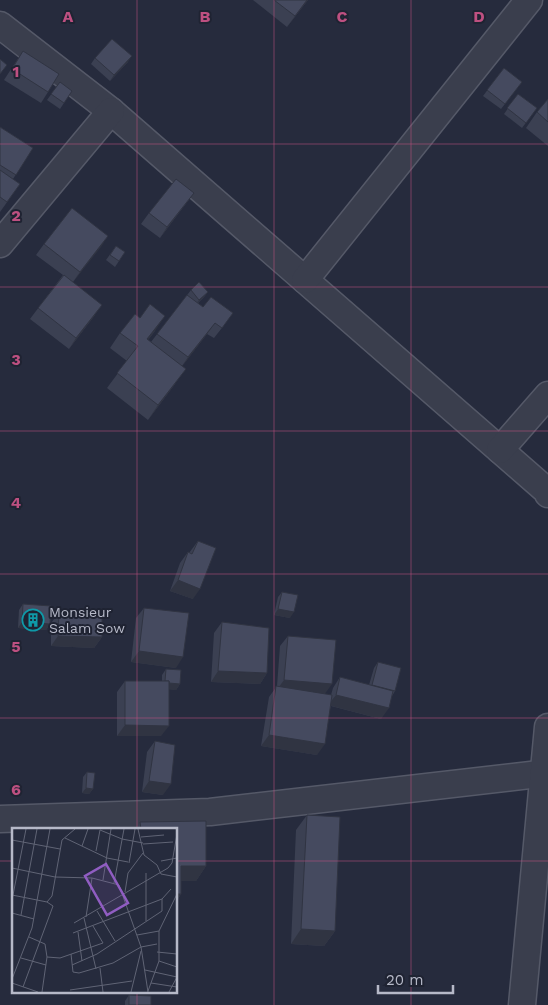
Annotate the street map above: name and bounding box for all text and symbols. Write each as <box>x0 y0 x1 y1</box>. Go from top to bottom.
text: A <box>63 7 74 26</box>
text: B <box>200 7 211 26</box>
text: C <box>337 7 348 26</box>
text: D <box>473 7 485 26</box>
text: 1 <box>13 62 19 81</box>
text: 2 <box>11 206 21 225</box>
text: 3 <box>11 350 21 369</box>
text: 4 <box>11 493 21 512</box>
place label: Monsieur Salam Sow <box>49 604 125 636</box>
building icon: Monsieur Salam Sow <box>21 608 45 632</box>
text: 5 <box>11 637 21 656</box>
text: 6 <box>11 780 21 799</box>
inset map <box>12 828 178 992</box>
scale bar <box>378 962 453 994</box>
text: 20 m <box>386 971 424 989</box>

